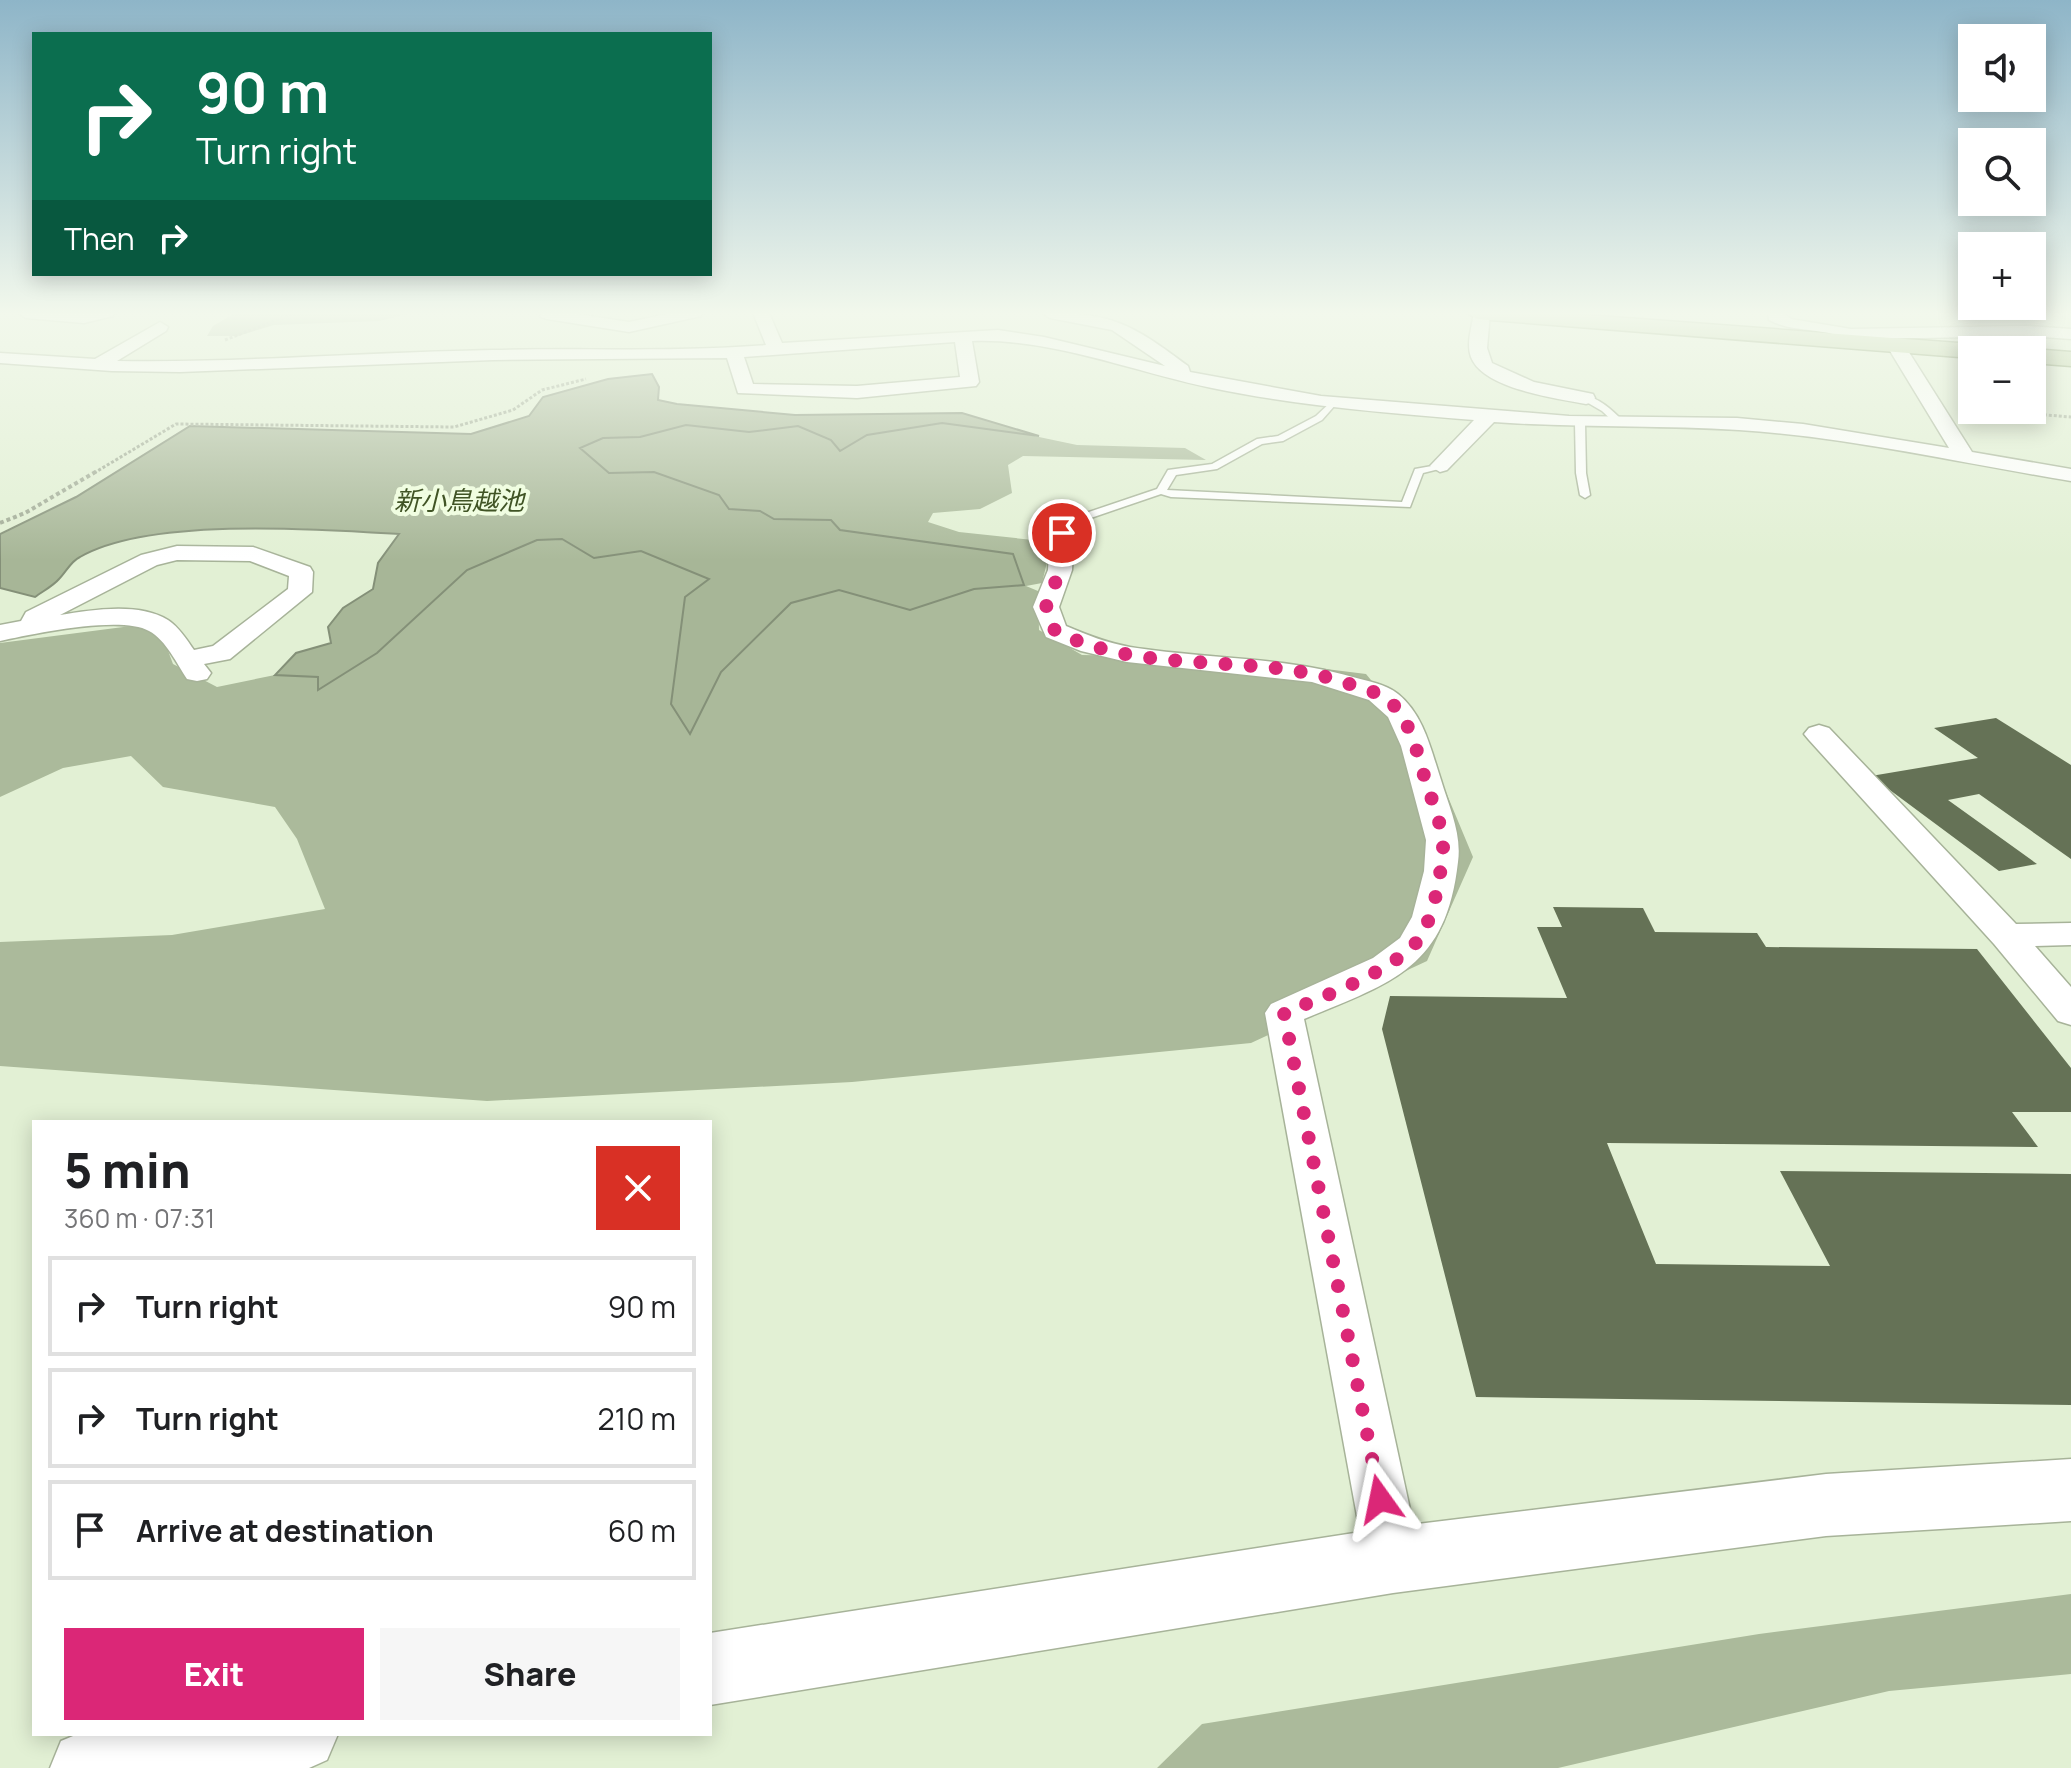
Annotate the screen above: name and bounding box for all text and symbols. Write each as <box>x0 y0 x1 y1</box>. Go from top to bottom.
map controls <box>1958 24 2046 424</box>
button: sound <box>1958 24 2046 112</box>
text: 90 m <box>196 53 329 130</box>
icon: right <box>64 64 168 168</box>
text: Turn right <box>196 126 357 175</box>
button: search <box>1958 128 2046 216</box>
icon: right <box>151 216 195 260</box>
text: Then <box>64 218 135 259</box>
button: + <box>1958 232 2046 320</box>
button: − <box>1958 336 2046 424</box>
water label: 新小鳥越池 <box>394 482 527 518</box>
pin <box>1028 499 1096 567</box>
icon: arrive <box>1040 511 1084 555</box>
text: 5 min <box>64 1137 191 1202</box>
button: close <box>596 1146 680 1230</box>
text: 360 m · 07:31 <box>64 1200 215 1236</box>
icon: right <box>68 1284 112 1328</box>
text: Turn right <box>136 1286 279 1327</box>
text: 90 m <box>608 1286 676 1327</box>
icon: right <box>68 1396 112 1440</box>
text: Turn right <box>136 1398 279 1439</box>
text: 210 m <box>597 1398 676 1439</box>
position arrow <box>1338 1457 1422 1541</box>
icon: arrive <box>68 1508 112 1552</box>
text: Arrive at destination <box>136 1510 434 1551</box>
text: 60 m <box>608 1510 676 1551</box>
button: Exit <box>64 1628 364 1720</box>
button: Share <box>380 1628 680 1720</box>

